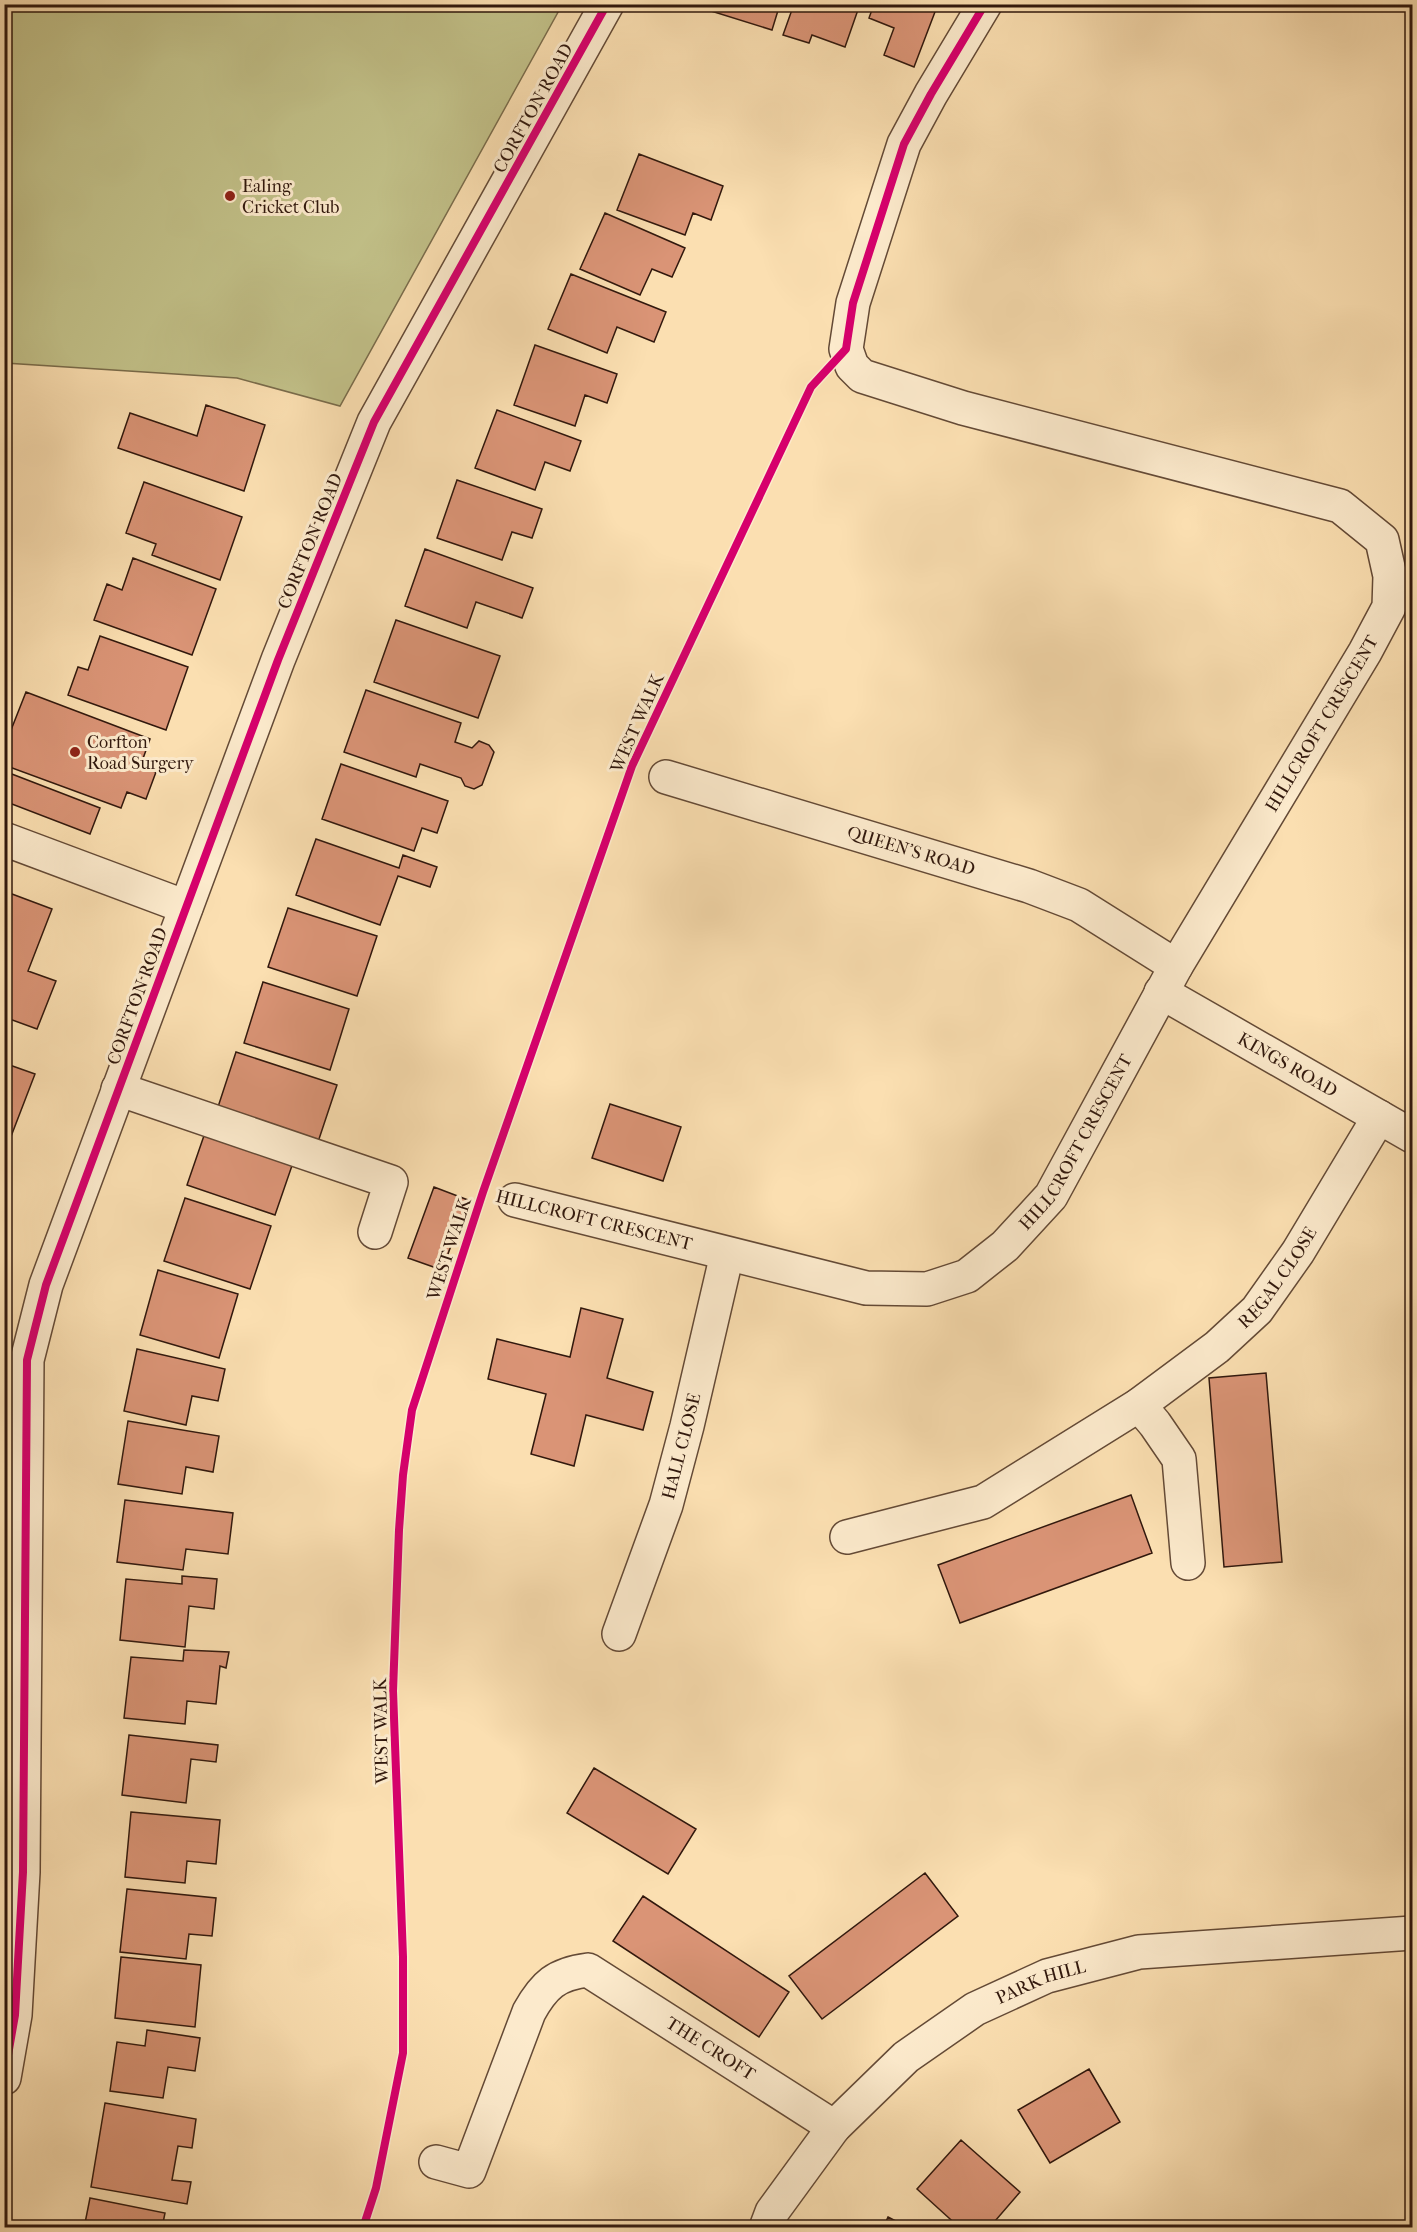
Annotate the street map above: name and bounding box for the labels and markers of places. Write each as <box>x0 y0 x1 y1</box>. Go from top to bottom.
place label: Ealing Cricket Club <box>242 176 339 218</box>
marker: Ealing Cricket Club <box>223 189 237 203</box>
place label: Corfton Road Surgery <box>87 732 195 774</box>
marker: Corfton Road Surgery <box>68 745 82 759</box>

